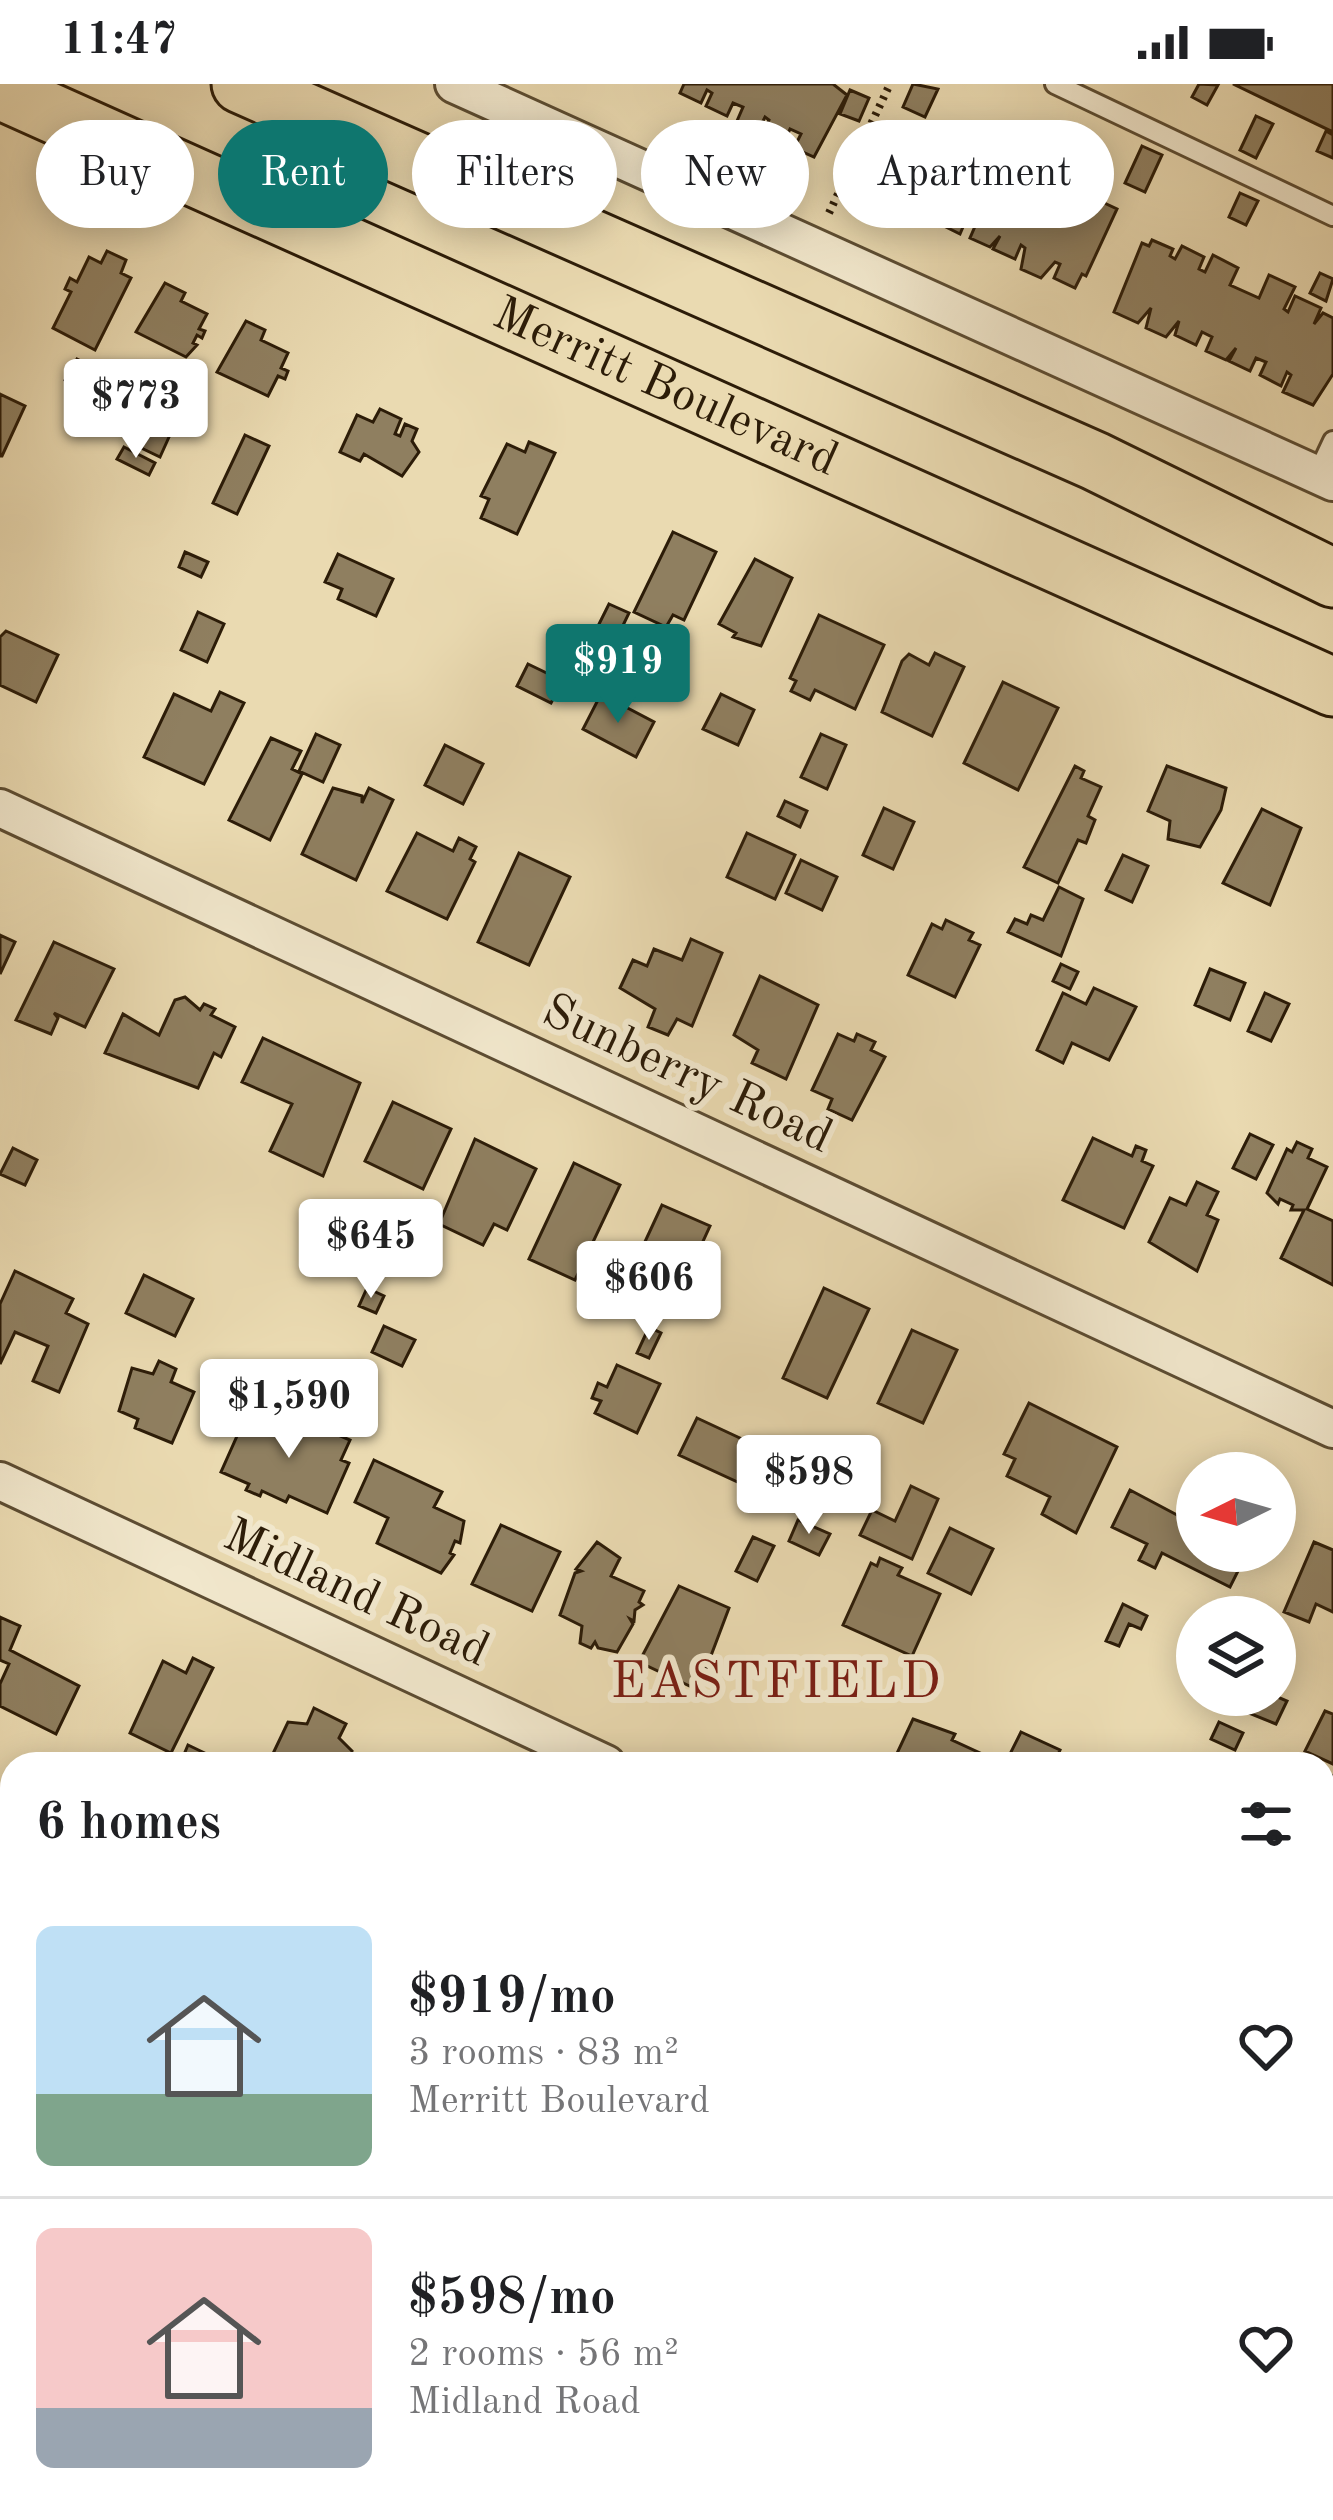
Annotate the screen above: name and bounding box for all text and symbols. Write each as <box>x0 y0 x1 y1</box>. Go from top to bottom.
text: 11:47 <box>60 19 177 64</box>
chip: Buy <box>36 120 194 228</box>
chip: Rent <box>218 120 388 228</box>
chip: Filters <box>412 120 617 228</box>
chip: New <box>641 120 809 228</box>
chip: Apartment <box>833 120 1114 228</box>
street label: Merritt Boulevard <box>486 290 845 486</box>
pin: $773 <box>65 359 207 461</box>
text: $773 <box>91 378 181 417</box>
pin: $919 <box>547 624 689 726</box>
text: $919 <box>573 643 663 682</box>
street label: Sunberry Road <box>535 987 839 1163</box>
pin: $645 <box>300 1199 442 1301</box>
text: $645 <box>326 1218 416 1257</box>
pin: $606 <box>578 1241 720 1343</box>
text: $606 <box>604 1260 694 1299</box>
pin: $1,590 <box>191 1359 387 1461</box>
text: $1,590 <box>227 1378 351 1417</box>
pin: $598 <box>738 1435 880 1537</box>
north arrow <box>1176 1452 1296 1572</box>
map controls <box>1176 1452 1296 1716</box>
text: $598 <box>764 1454 854 1493</box>
street label: Midland Road <box>216 1512 496 1676</box>
button: layers <box>1176 1596 1296 1716</box>
district label: EASTFIELD <box>611 1658 943 1709</box>
icon: filters <box>1233 1791 1299 1857</box>
text: 6 homes <box>36 1799 221 1850</box>
text: $919/mo <box>408 1973 616 2024</box>
icon: home <box>132 1974 276 2118</box>
icon: heart <box>1233 2013 1299 2079</box>
text: 3 rooms · 83 m² <box>408 2034 679 2073</box>
text: Merritt Boulevard <box>408 2082 710 2121</box>
text: $598/mo <box>408 2274 616 2325</box>
icon: home <box>132 2276 276 2420</box>
icon: heart <box>1233 2315 1299 2381</box>
text: 2 rooms · 56 m² <box>408 2335 679 2374</box>
text: Midland Road <box>408 2383 641 2422</box>

